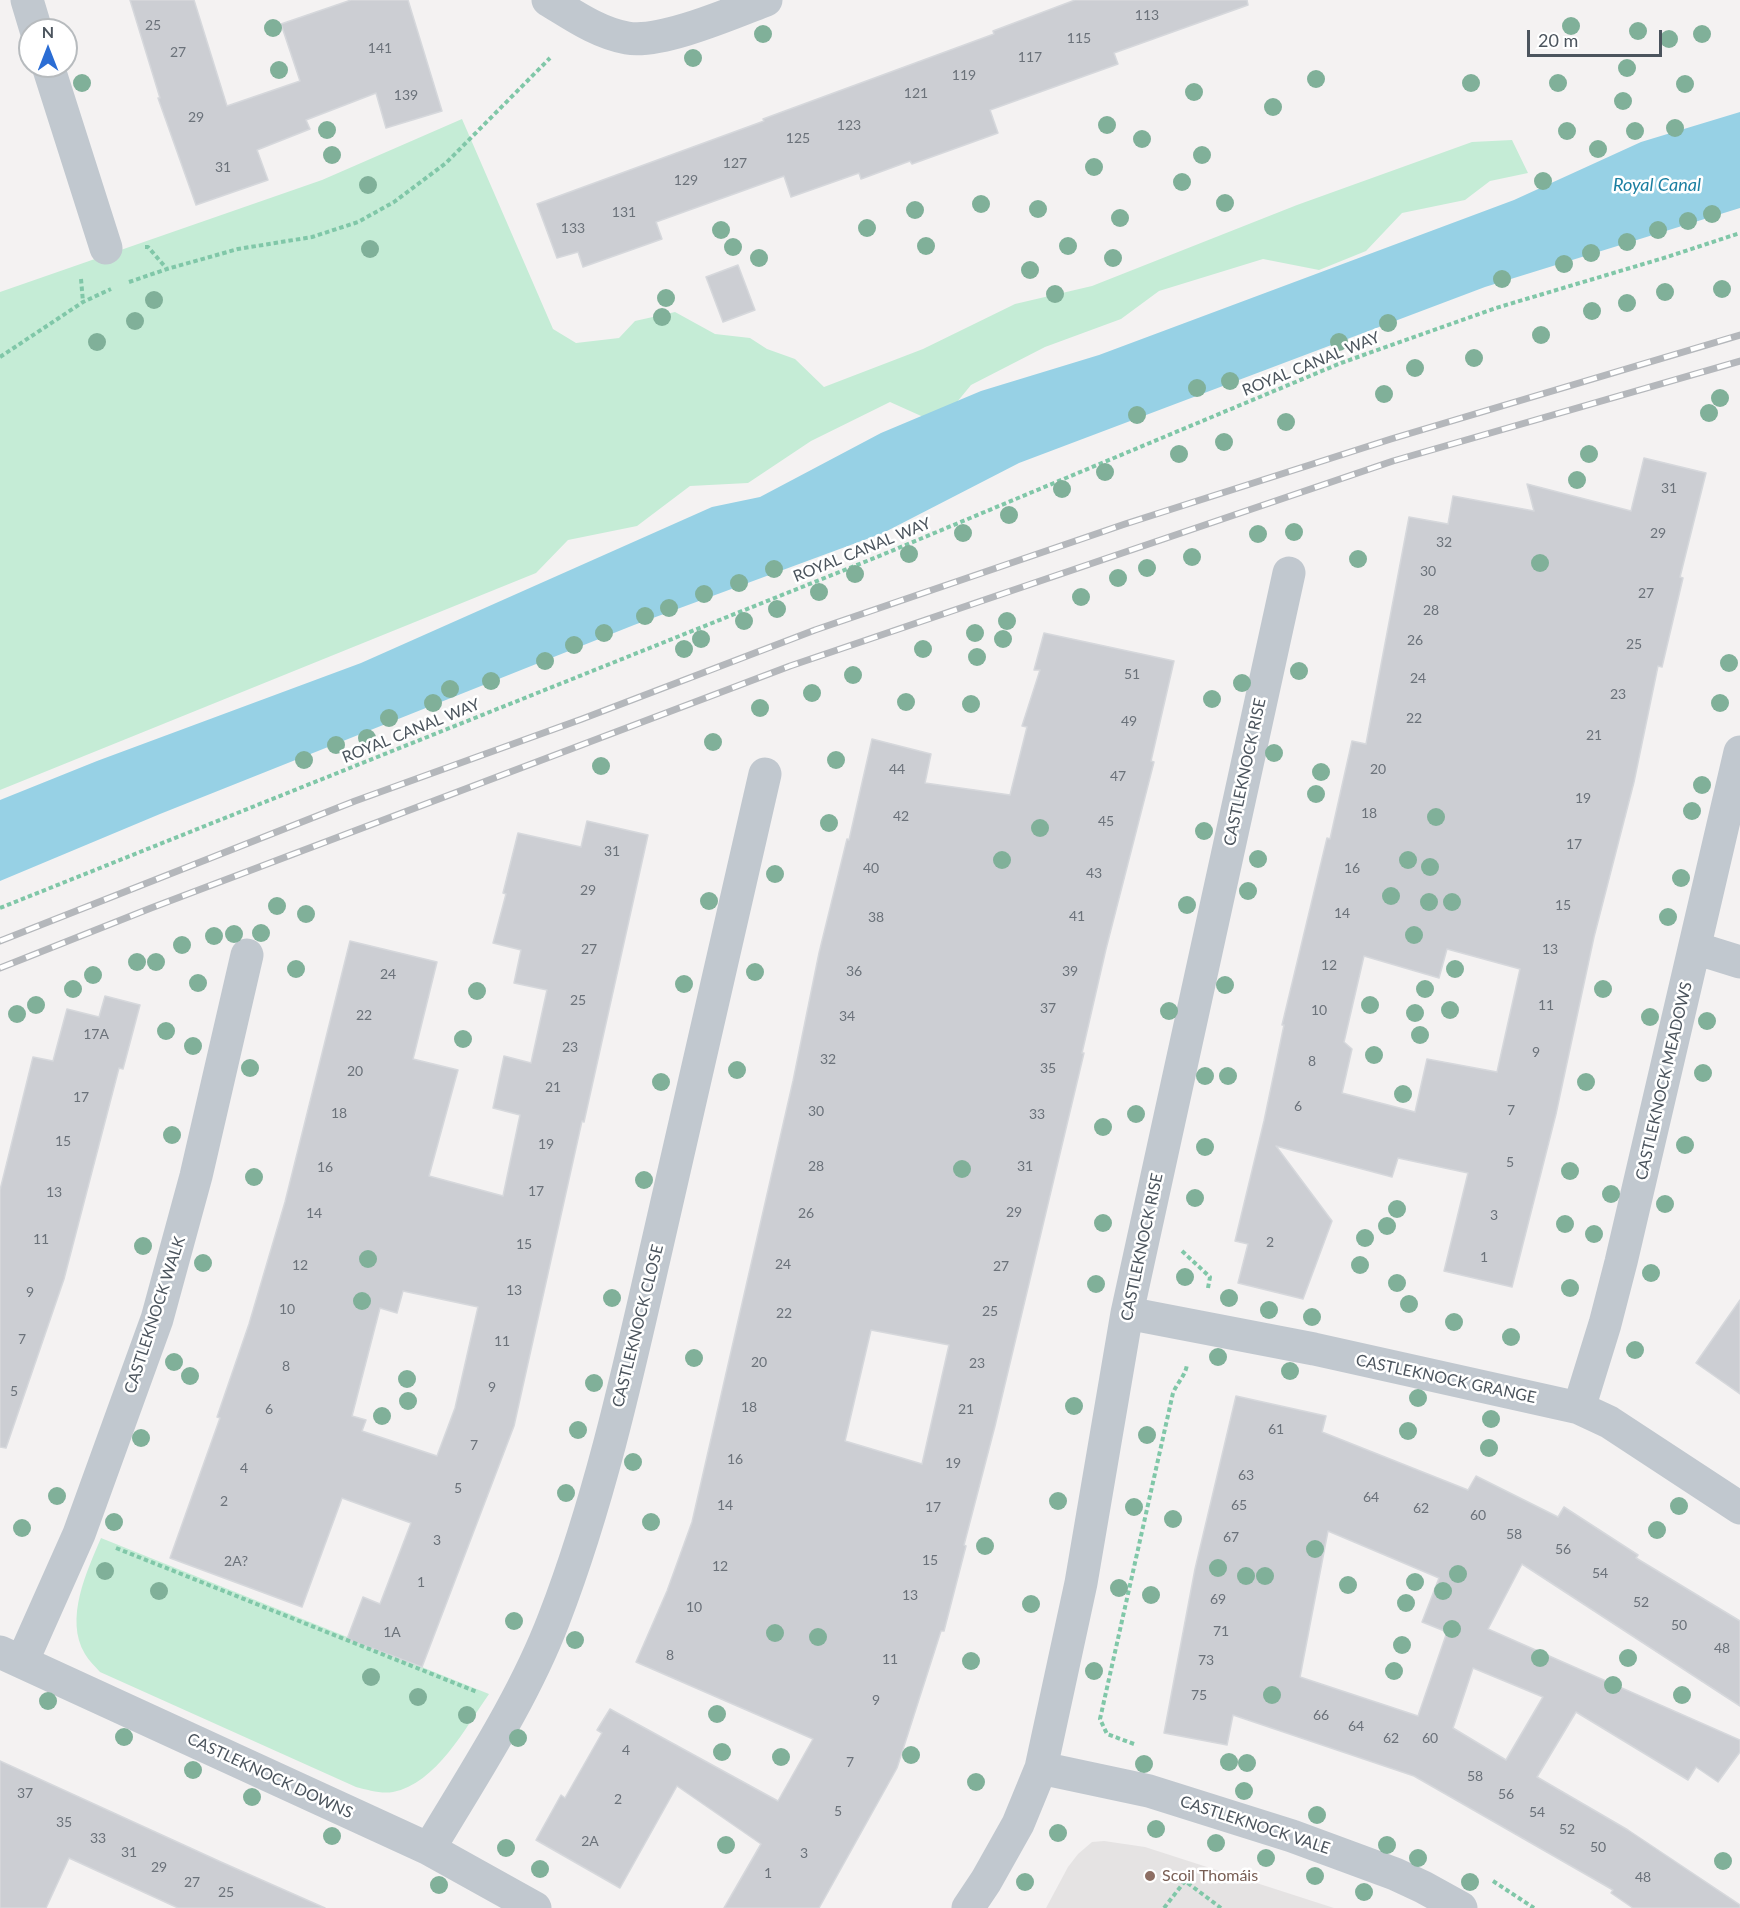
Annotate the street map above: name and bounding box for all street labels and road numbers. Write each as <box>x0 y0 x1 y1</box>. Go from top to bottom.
street label: ROYAL CANAL WAY <box>1239 328 1383 400</box>
street label: ROYAL CANAL WAY <box>790 514 934 586</box>
street label: ROYAL CANAL WAY <box>339 695 483 767</box>
street label: CASTLEKNOCK RISE <box>1220 696 1270 848</box>
street label: CASTLEKNOCK MEADOWS <box>1632 980 1696 1182</box>
street label: CASTLEKNOCK RISE <box>1117 1171 1167 1323</box>
street label: CASTLEKNOCK WALK <box>121 1234 189 1396</box>
street label: CASTLEKNOCK CLOSE <box>608 1243 668 1409</box>
street label: CASTLEKNOCK GRANGE <box>1354 1351 1538 1407</box>
street label: CASTLEKNOCK DOWNS <box>184 1729 356 1823</box>
street label: CASTLEKNOCK VALE <box>1178 1792 1332 1858</box>

